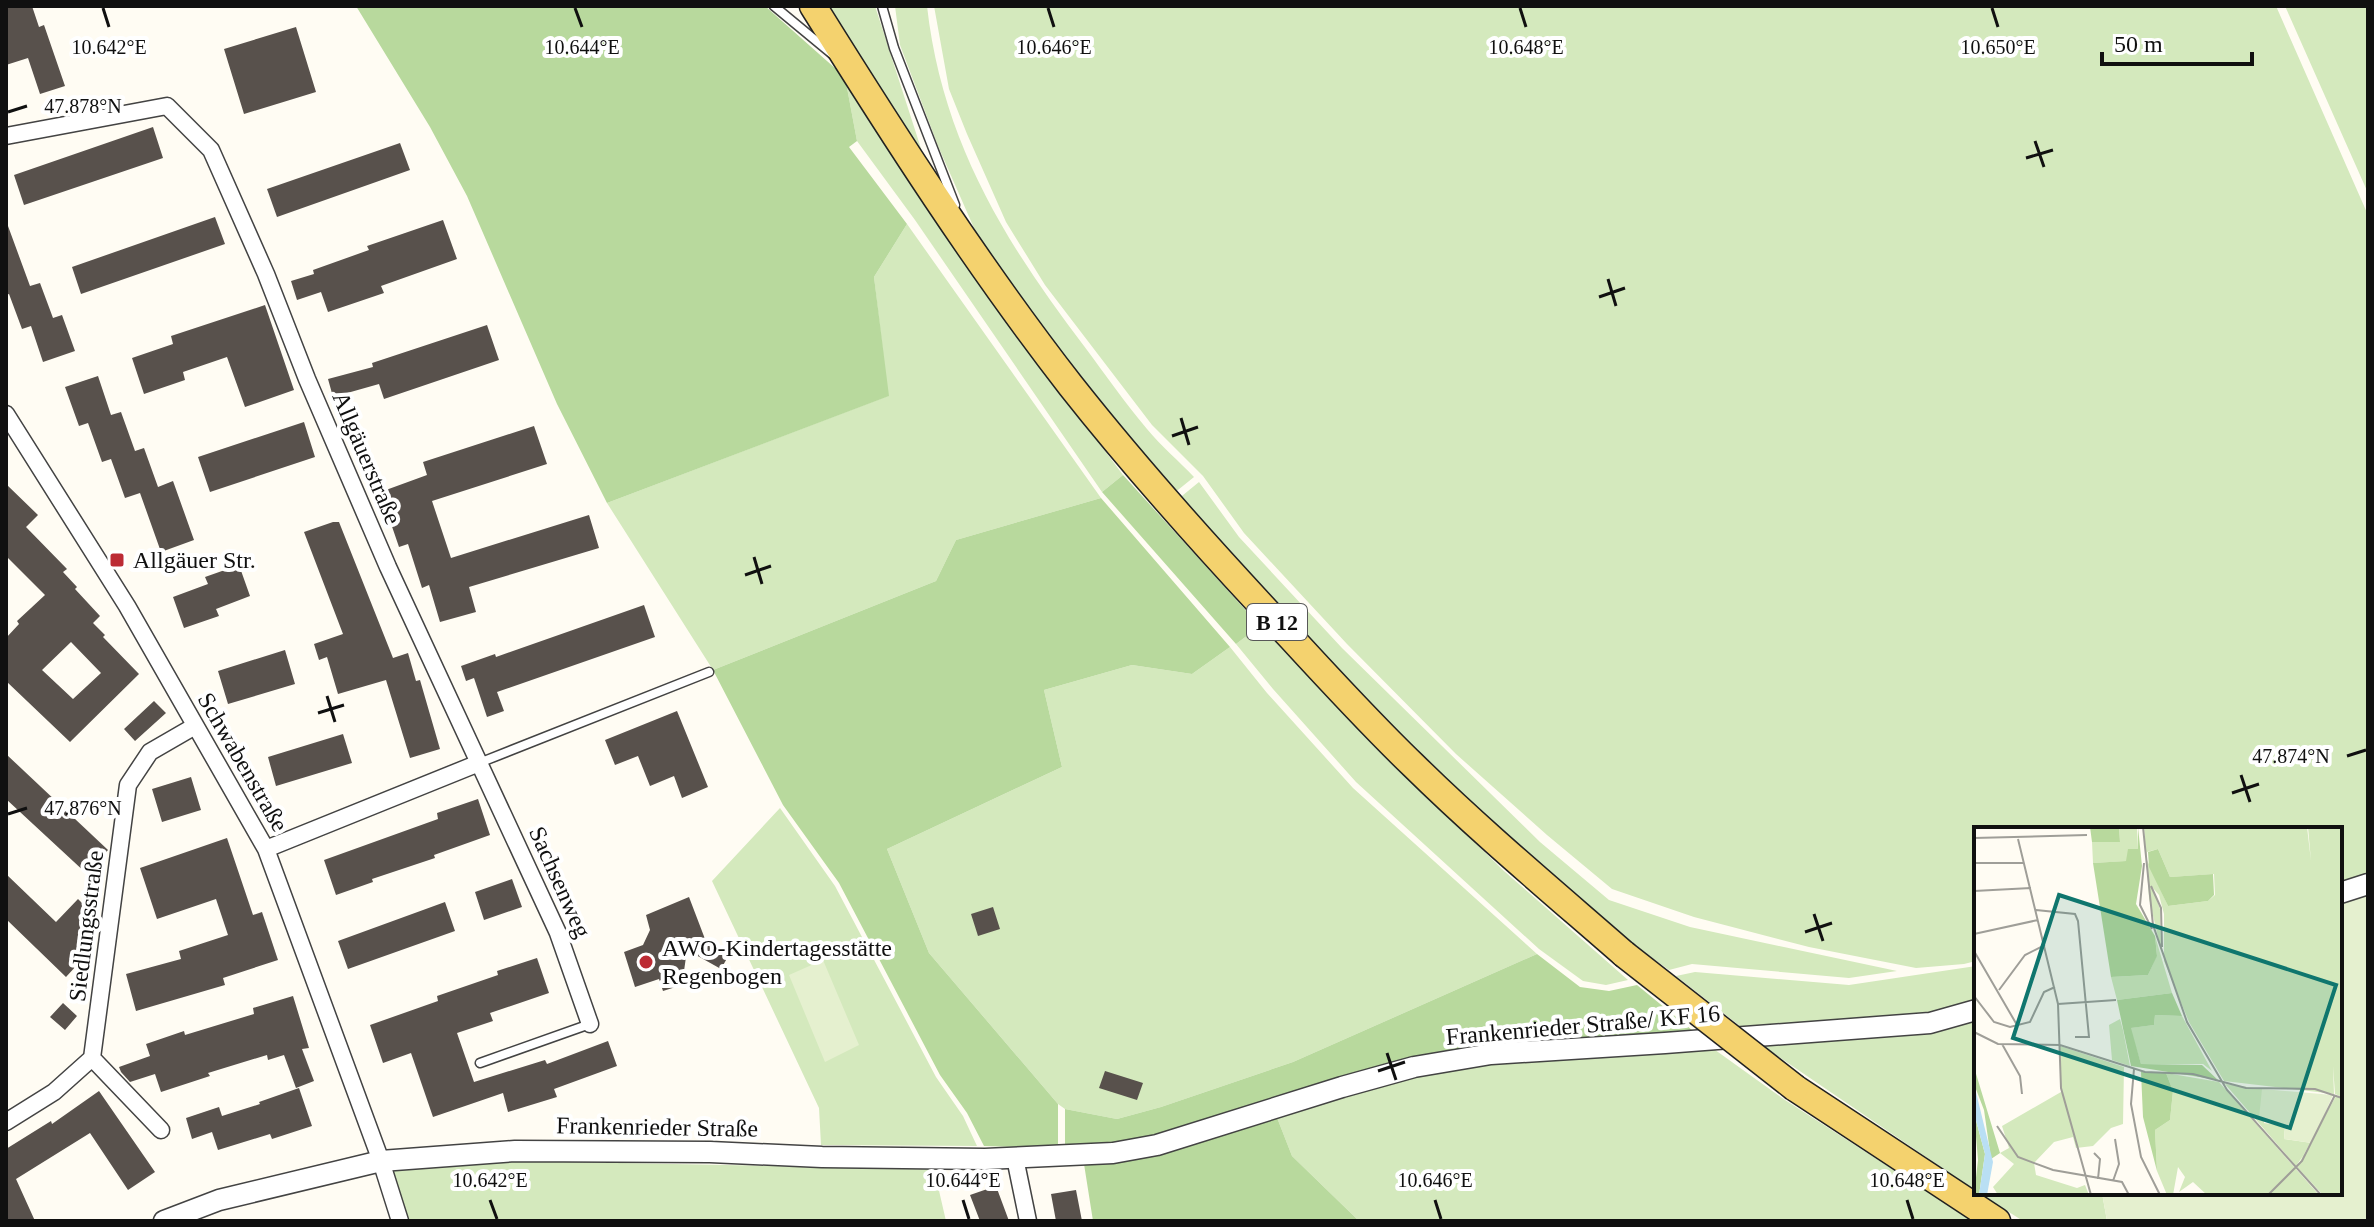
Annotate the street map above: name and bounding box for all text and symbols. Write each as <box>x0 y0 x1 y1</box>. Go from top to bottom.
scale bar <box>2102 16 2252 66</box>
text: 50 m <box>2114 31 2163 57</box>
text: 10.642°E <box>71 36 147 58</box>
text: 10.644°E <box>544 36 620 58</box>
text: 10.646°E <box>1016 36 1092 58</box>
text: 10.648°E <box>1488 36 1564 58</box>
text: 10.650°E <box>1960 36 2036 58</box>
text: 47.878°N <box>44 95 122 117</box>
street label: Allgäuerstraße <box>327 388 407 528</box>
place label: Allgäuer Str. <box>133 547 256 573</box>
marker: Allgäuer Str. <box>108 551 126 569</box>
road number: B 12 <box>1247 604 1307 640</box>
street label: Schwabenstraße <box>193 688 293 836</box>
text: 47.874°N <box>2252 745 2330 767</box>
text: 47.876°N <box>44 797 122 819</box>
street label: Sachsenweg <box>524 823 596 941</box>
inset map <box>1974 827 2342 1195</box>
street label: Siedlungsstraße <box>64 849 108 1003</box>
place label: AWO-Kindertagesstätte Regenbogen <box>662 935 892 989</box>
marker: AWO-Kindertagesstätte Regenbogen <box>637 953 655 971</box>
street label: Frankenrieder Straße/ KF 16 <box>1445 1000 1721 1050</box>
street label: Frankenrieder Straße <box>556 1112 758 1142</box>
text: 10.642°E <box>452 1169 528 1191</box>
text: 10.644°E <box>925 1169 1001 1191</box>
text: 10.646°E <box>1397 1169 1473 1191</box>
text: 10.648°E <box>1869 1169 1945 1191</box>

